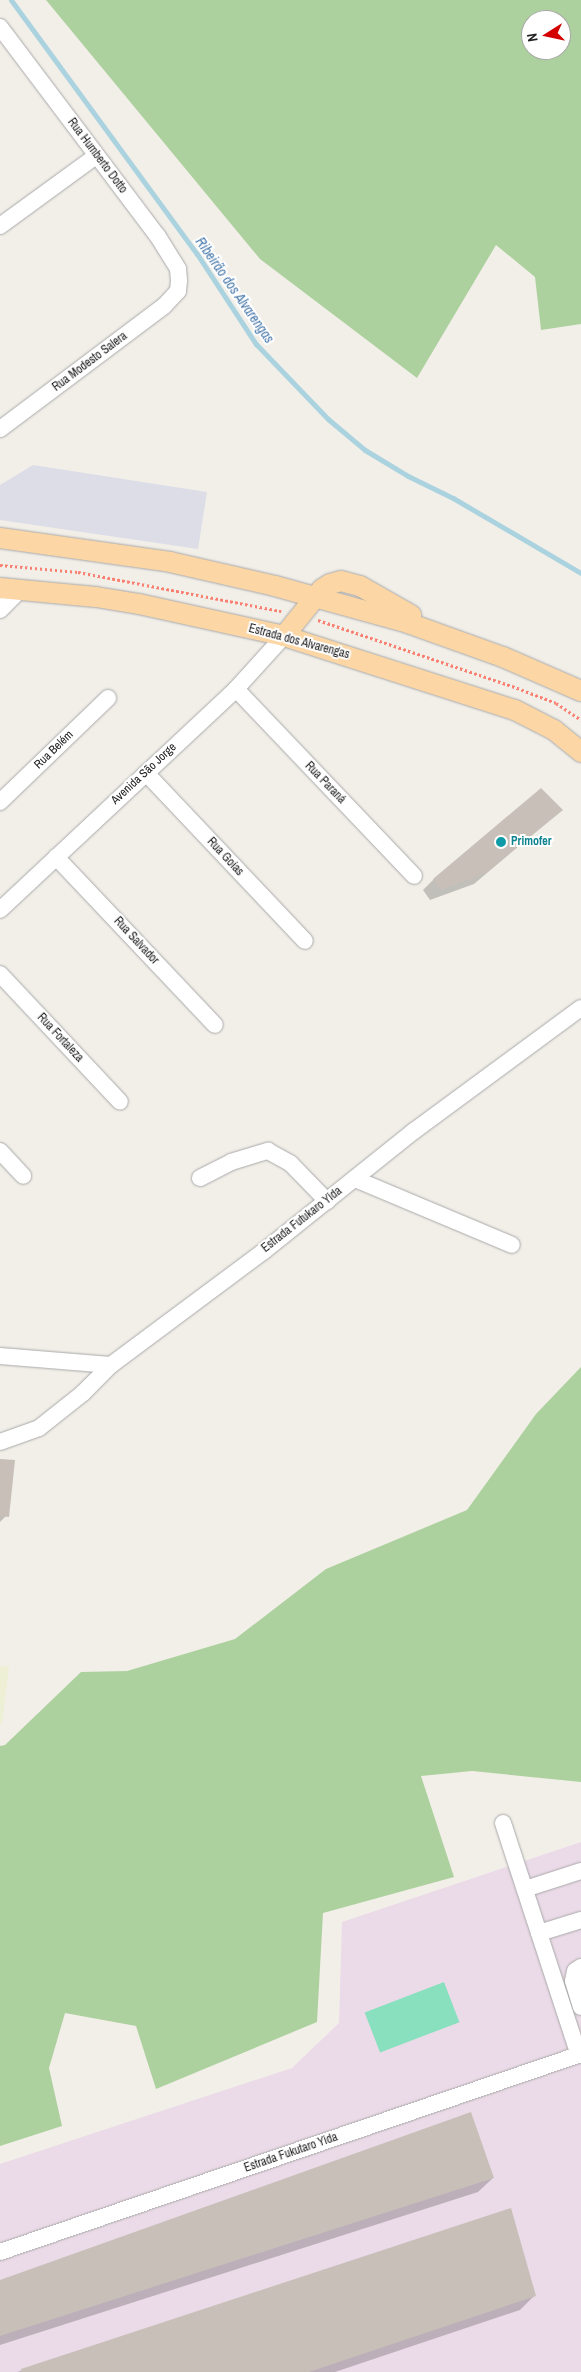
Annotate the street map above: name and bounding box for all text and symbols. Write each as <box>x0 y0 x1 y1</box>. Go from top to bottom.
north arrow <box>521 10 571 60</box>
text: N <box>523 32 542 43</box>
street label: Rua Humberto Dotto <box>64 116 130 196</box>
water label: Ribeirão dos Alvarengas <box>192 233 278 347</box>
street label: Rua Modesto Salera <box>50 329 130 395</box>
street label: Estrada dos Alvarengas <box>247 622 351 662</box>
street label: Rua Belém <box>31 728 77 772</box>
street label: Avenida São Jorge <box>109 740 179 808</box>
street label: Rua Paraná <box>302 759 348 807</box>
street label: Rua Goías <box>204 835 246 879</box>
place label: Primofer <box>511 835 551 849</box>
marker: Primofer <box>495 836 507 848</box>
street label: Rua Salvador <box>110 914 162 968</box>
street label: Rua Fortaleza <box>34 1011 86 1065</box>
street label: Estrada Futukaro Yida <box>259 1184 345 1256</box>
street label: Estrada Fukutaro Yida <box>242 2130 340 2176</box>

